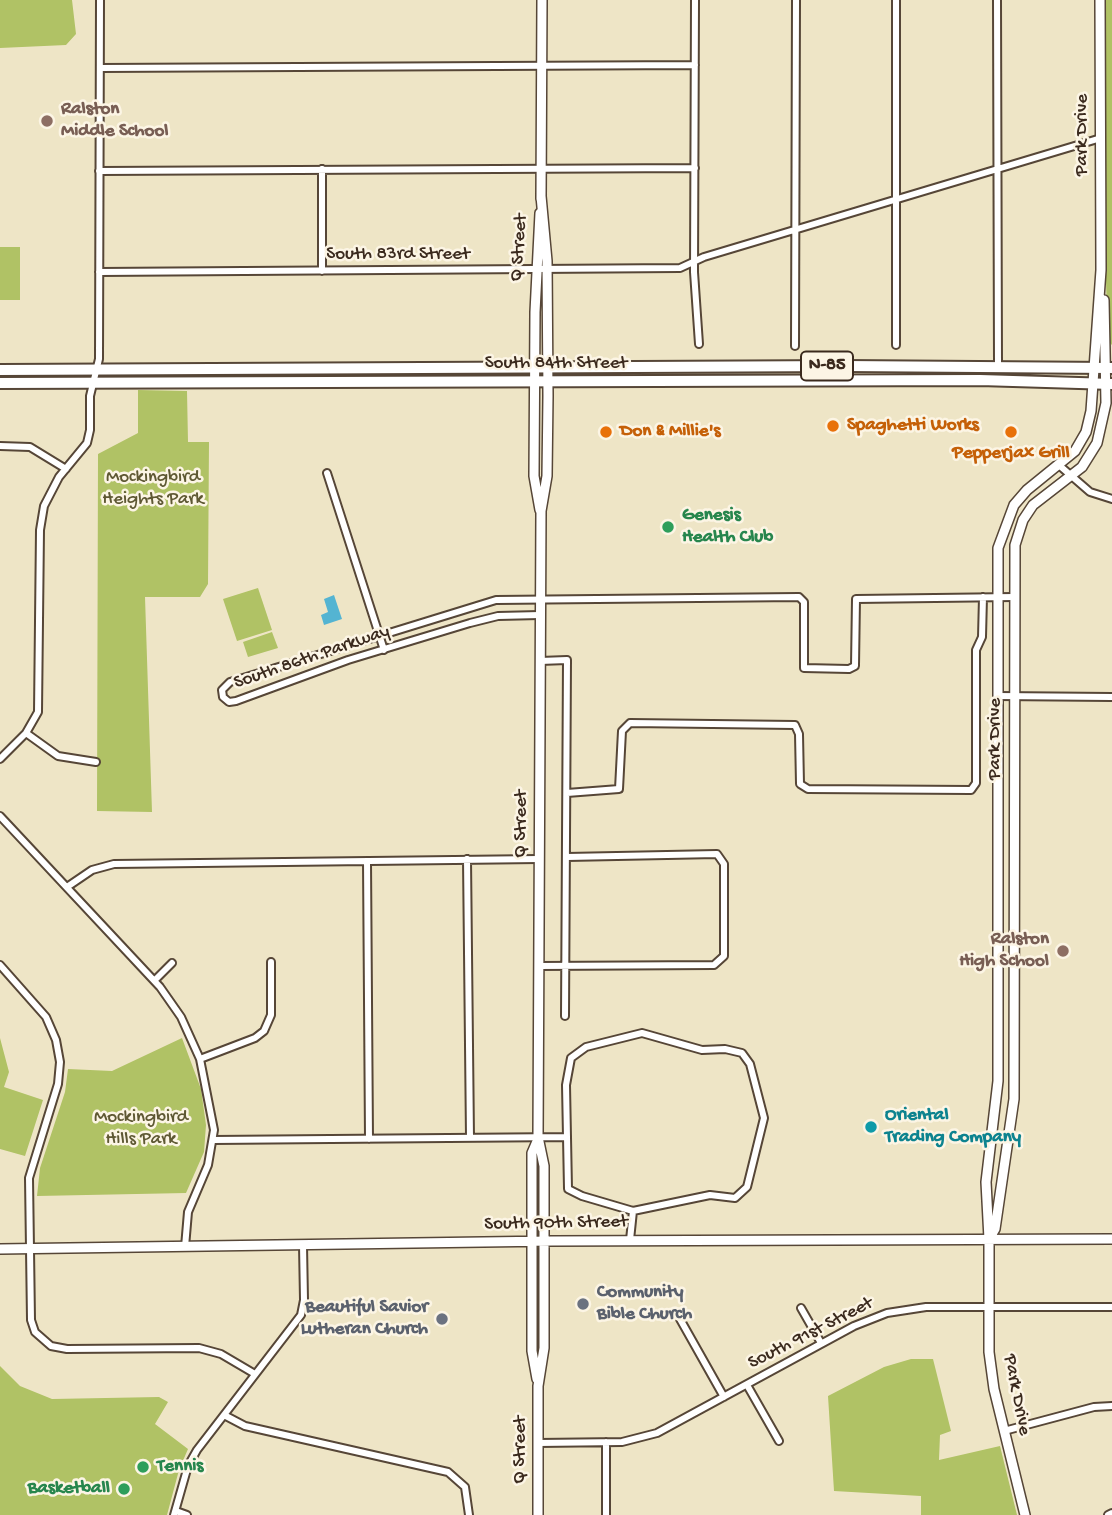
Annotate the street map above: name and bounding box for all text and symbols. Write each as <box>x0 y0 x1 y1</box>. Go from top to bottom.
street label: Park Drive <box>1072 94 1094 176</box>
place label: Ralston Middle School <box>61 99 168 143</box>
marker: Ralston Middle School <box>39 113 55 129</box>
street label: Q Street <box>506 213 534 283</box>
street label: South 83rd Street <box>326 244 470 266</box>
road number: N-85 <box>801 352 853 380</box>
street label: South 84th Street <box>485 353 627 375</box>
place label: Spaghetti Works <box>847 415 979 437</box>
marker: Spaghetti Works <box>825 418 841 434</box>
place label: Don & Millie's <box>620 421 720 443</box>
marker: Don & Millie's <box>598 424 614 440</box>
marker: Pepperjax Grill <box>1003 424 1019 440</box>
place label: Pepperjax Grill <box>952 443 1070 465</box>
park label: Mockingbird Heights Park <box>102 467 204 511</box>
place label: Genesis Health Club <box>682 505 773 549</box>
marker: Genesis Health Club <box>660 519 676 535</box>
street label: South 86th Parkway <box>231 621 393 695</box>
street label: Park Drive <box>985 698 1007 780</box>
street label: Q Street <box>511 790 533 858</box>
place label: Ralston High School <box>959 929 1049 973</box>
marker: Ralston High School <box>1055 943 1071 959</box>
place label: Oriental Trading Company <box>885 1105 1021 1149</box>
park label: Mockingbird Hills Park <box>94 1107 188 1151</box>
marker: Oriental Trading Company <box>863 1119 879 1135</box>
street label: South 90th Street <box>484 1211 628 1237</box>
place label: Community Bible Church <box>597 1282 692 1326</box>
street label: South 91st Street <box>745 1293 877 1375</box>
marker: Community Bible Church <box>575 1296 591 1312</box>
place label: Beautiful Savior Lutheran Church <box>301 1297 428 1341</box>
marker: Beautiful Savior Lutheran Church <box>434 1311 450 1327</box>
street label: Park Drive <box>997 1353 1035 1437</box>
street label: Q Street <box>510 1416 532 1484</box>
place label: Tennis <box>157 1456 203 1478</box>
marker: Tennis <box>135 1459 151 1475</box>
place label: Basketball <box>28 1478 110 1500</box>
marker: Basketball <box>116 1481 132 1497</box>

